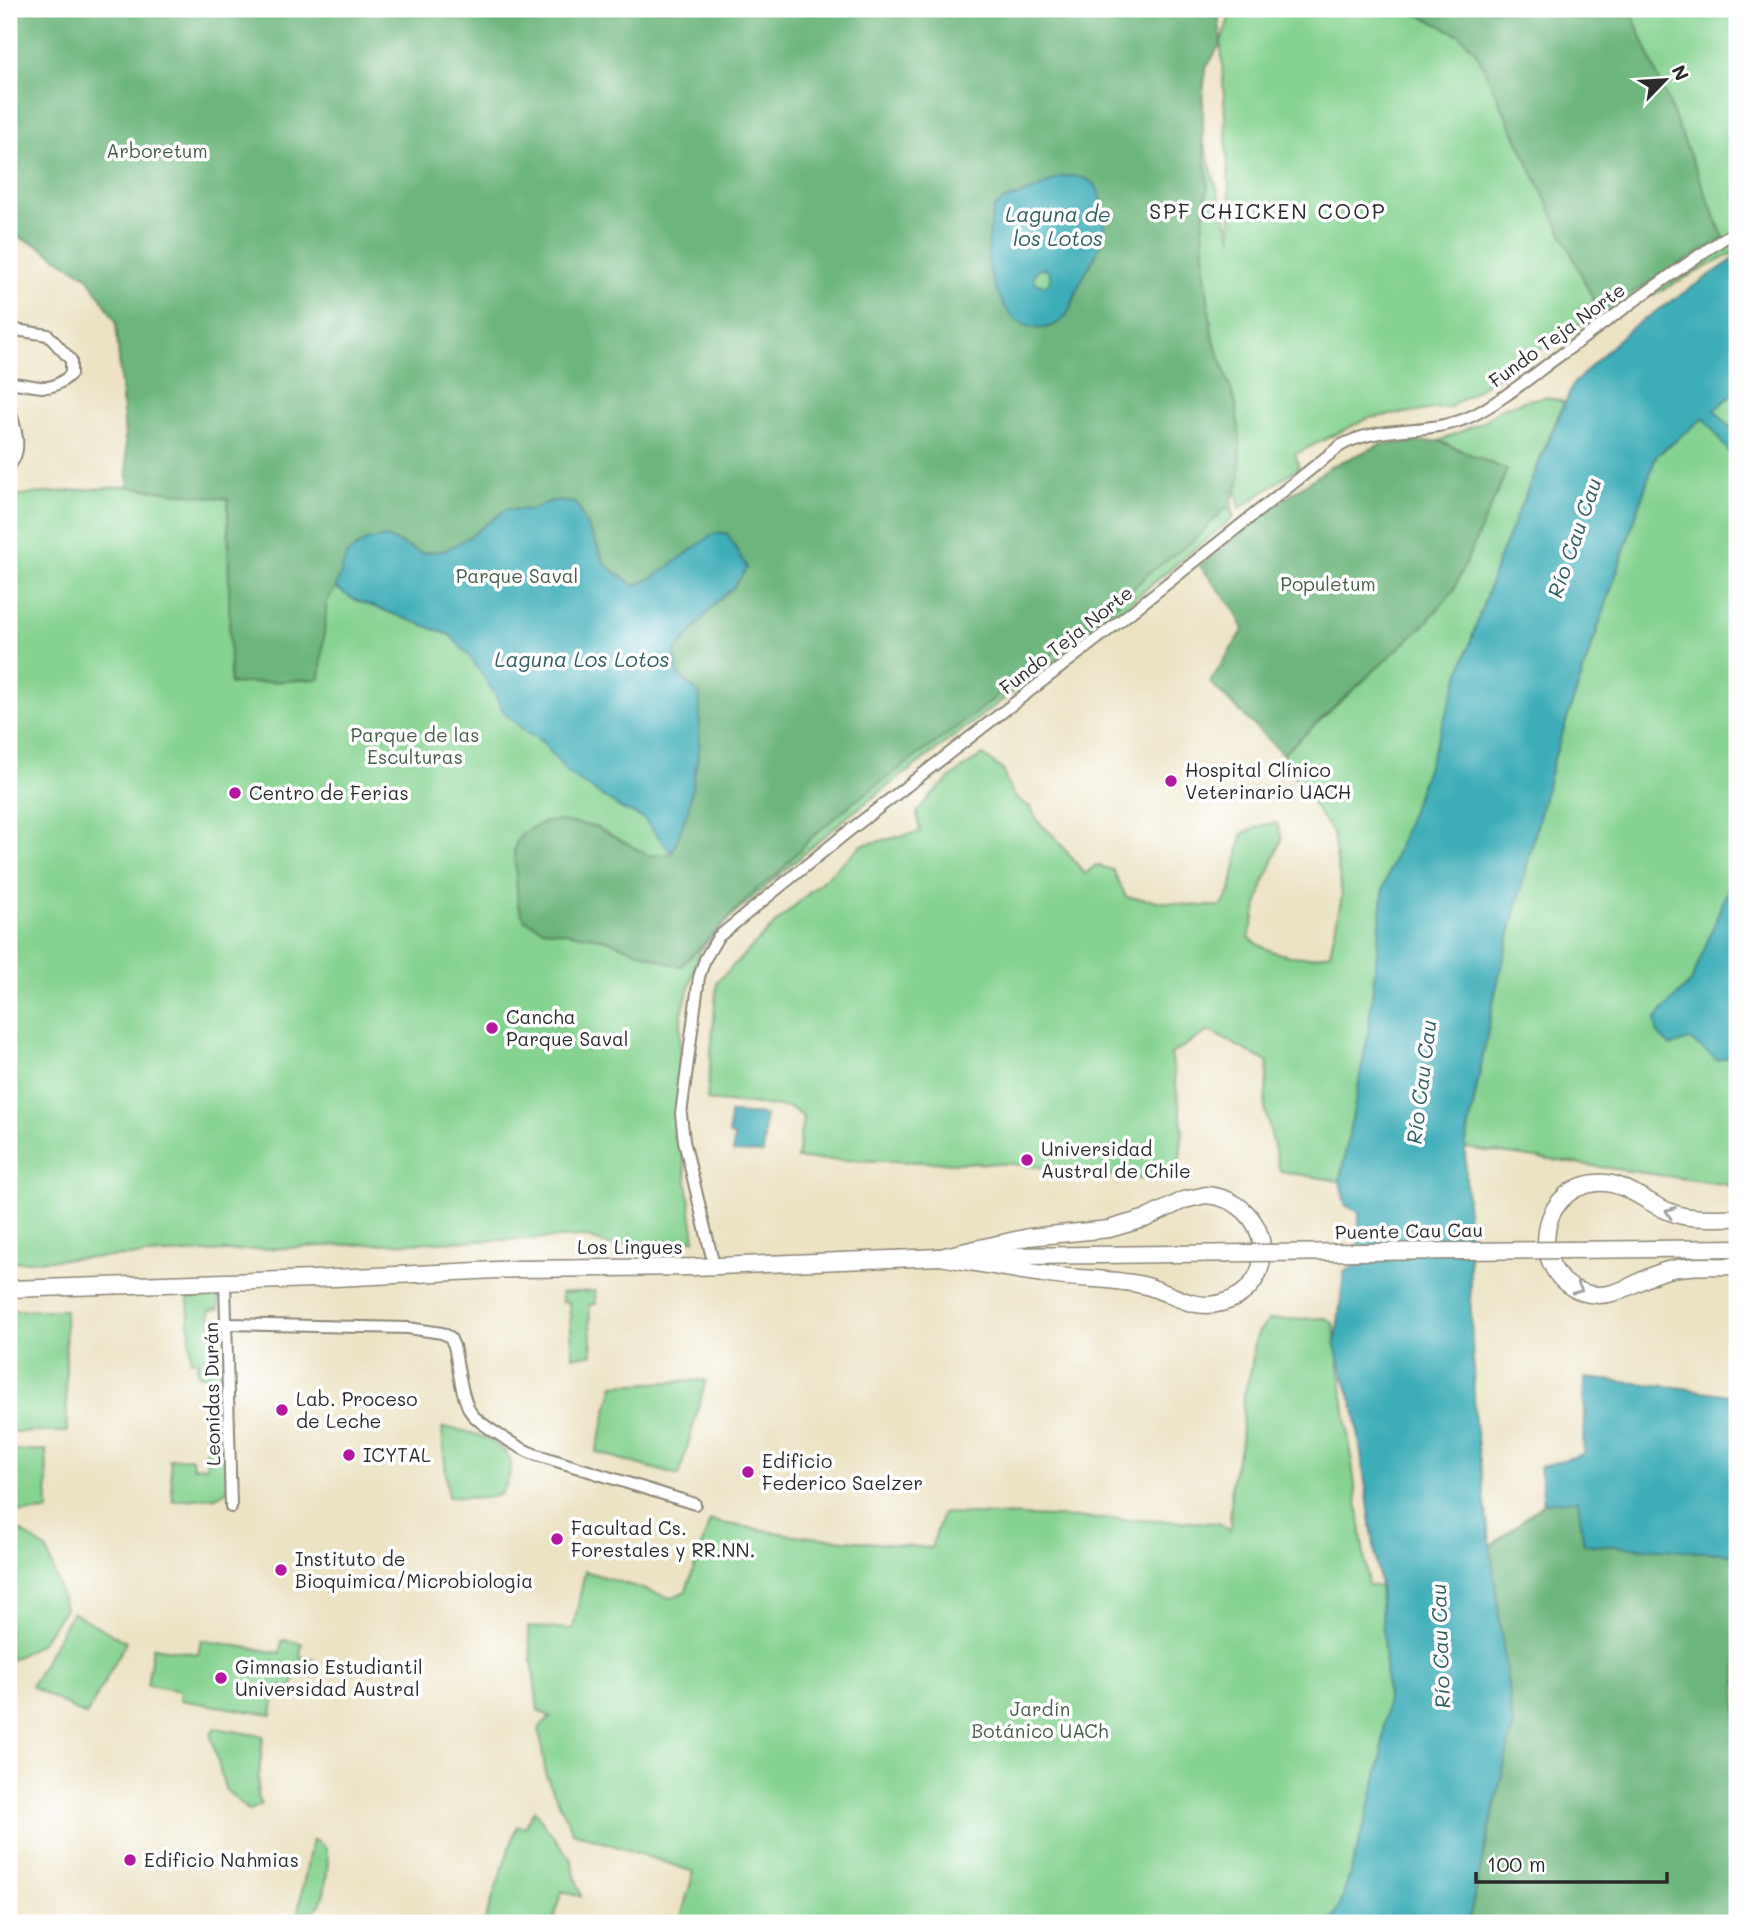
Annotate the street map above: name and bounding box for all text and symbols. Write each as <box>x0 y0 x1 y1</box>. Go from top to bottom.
north arrow <box>1630 46 1700 116</box>
text: N <box>1666 61 1695 84</box>
park label: Arboretum <box>106 138 208 163</box>
district label: SPF CHICKEN COOP <box>1149 197 1387 224</box>
water label: Laguna de los Lotos <box>1005 200 1111 251</box>
street label: Fundo Teja Norte <box>1484 277 1630 392</box>
water label: Río Cau Cau <box>1540 474 1607 601</box>
park label: Parque Saval <box>456 563 578 588</box>
park label: Populetum <box>1280 571 1376 596</box>
street label: Fundo Teja Norte <box>994 580 1137 699</box>
water label: Laguna Los Lotos <box>494 645 670 672</box>
park label: Parque de las Esculturas <box>350 722 480 769</box>
place label: Hospital Clínico Veterinario UACH <box>1185 757 1351 804</box>
marker: Hospital Clínico Veterinario UACH <box>1163 773 1179 789</box>
place label: Centro de Ferias <box>249 780 409 805</box>
marker: Centro de Ferias <box>227 785 243 801</box>
place label: Cancha Parque Saval <box>506 1004 629 1051</box>
water label: Río Cau Cau <box>1399 1018 1442 1146</box>
marker: Cancha Parque Saval <box>484 1020 500 1036</box>
place label: Universidad Austral de Chile <box>1041 1136 1191 1183</box>
marker: Universidad Austral de Chile <box>1019 1152 1035 1168</box>
one-way arrow <box>1664 1206 1676 1220</box>
street label: Puente Cau Cau <box>1335 1217 1483 1244</box>
street label: Los Lingues <box>577 1234 683 1259</box>
one-way arrow <box>1571 1280 1583 1294</box>
street label: Leonidas Durán <box>198 1322 225 1466</box>
place label: Lab. Proceso de Leche <box>296 1386 418 1433</box>
marker: Lab. Proceso de Leche <box>274 1402 290 1418</box>
place label: ICYTAL <box>363 1442 431 1467</box>
marker: ICYTAL <box>341 1447 357 1463</box>
place label: Edificio Federico Saelzer <box>762 1448 923 1495</box>
marker: Edificio Federico Saelzer <box>740 1464 756 1480</box>
place label: Facultad Cs. Forestales y RR.NN. <box>571 1515 755 1562</box>
marker: Facultad Cs. Forestales y RR.NN. <box>549 1531 565 1547</box>
place label: Instituto de Bioquimica/Microbiologia <box>295 1546 533 1593</box>
marker: Instituto de Bioquimica/Microbiologia <box>273 1562 289 1578</box>
water label: Río Cau Cau <box>1424 1583 1455 1709</box>
place label: Gimnasio Estudiantil Universidad Austral <box>235 1654 423 1701</box>
marker: Gimnasio Estudiantil Universidad Austral <box>213 1670 229 1686</box>
park label: Jardín Botánico UACh <box>971 1696 1109 1743</box>
scale bar <box>1476 1841 1667 1885</box>
place label: Edificio Nahmias <box>144 1847 299 1872</box>
text: 100 m <box>1487 1850 1546 1877</box>
marker: Edificio Nahmias <box>122 1852 138 1868</box>

